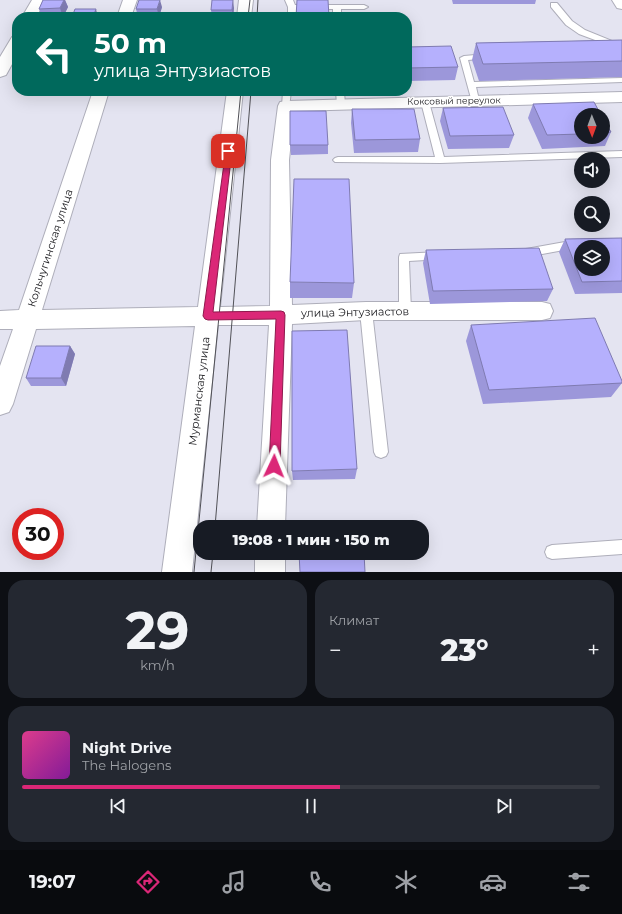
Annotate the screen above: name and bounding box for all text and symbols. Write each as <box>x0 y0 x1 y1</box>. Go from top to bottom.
text: 50 m <box>94 26 167 60</box>
icon: left <box>28 28 80 80</box>
text: улица Энтузиастов <box>94 60 271 82</box>
street label: Коксовый переулок <box>407 94 502 107</box>
north arrow <box>574 108 610 144</box>
map controls <box>574 108 610 276</box>
pin <box>211 134 245 168</box>
icon: arrive <box>217 140 239 162</box>
button: sound <box>574 152 610 188</box>
street label: Кольчугинская улица <box>24 187 76 309</box>
button: search <box>574 196 610 232</box>
button: layers <box>574 240 610 276</box>
street label: улица Энтузиастов <box>300 304 409 320</box>
street label: Мурманская улица <box>185 336 213 446</box>
position arrow <box>253 445 295 487</box>
speed limit sign: 30 <box>12 508 64 560</box>
text: 19:08 · 1 мин · 150 m <box>232 530 390 549</box>
text: 29 <box>126 599 189 662</box>
text: Климат <box>329 612 379 628</box>
text: 23° <box>440 632 489 669</box>
text: − <box>329 637 342 664</box>
text: + <box>587 637 600 664</box>
text: km/h <box>140 657 175 673</box>
text: Night Drive <box>82 738 172 757</box>
text: The Halogens <box>82 757 171 773</box>
icon: previous <box>107 795 129 817</box>
icon: pause <box>300 795 322 817</box>
icon: next <box>493 795 515 817</box>
icon: directions <box>134 868 162 896</box>
icon: music <box>220 868 248 896</box>
icon: phone <box>306 868 334 896</box>
icon: climate <box>392 868 420 896</box>
icon: car <box>479 868 507 896</box>
icon: filters <box>565 868 593 896</box>
text: 19:07 <box>29 871 76 893</box>

